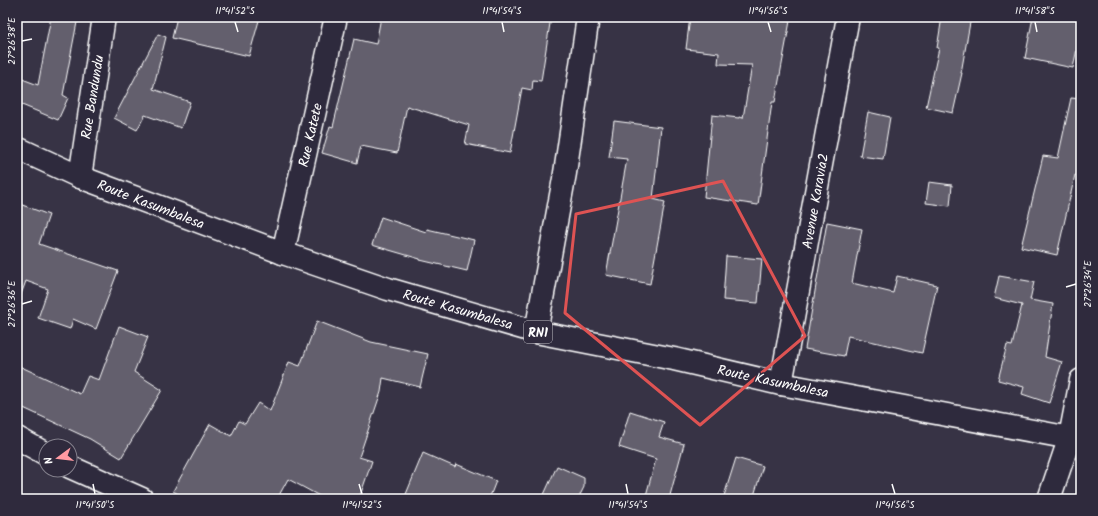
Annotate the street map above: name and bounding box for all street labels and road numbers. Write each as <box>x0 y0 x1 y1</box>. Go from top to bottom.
street label: Rue Bandundu <box>76 53 111 141</box>
street label: Rue Katete <box>293 100 329 169</box>
street label: Avenue Karavia2 <box>797 152 835 251</box>
street label: Route Kasumbalesa <box>94 174 208 236</box>
street label: Route Kasumbalesa <box>400 284 515 336</box>
road number: RN1 <box>524 321 552 343</box>
street label: Route Kasumbalesa <box>715 359 831 405</box>

